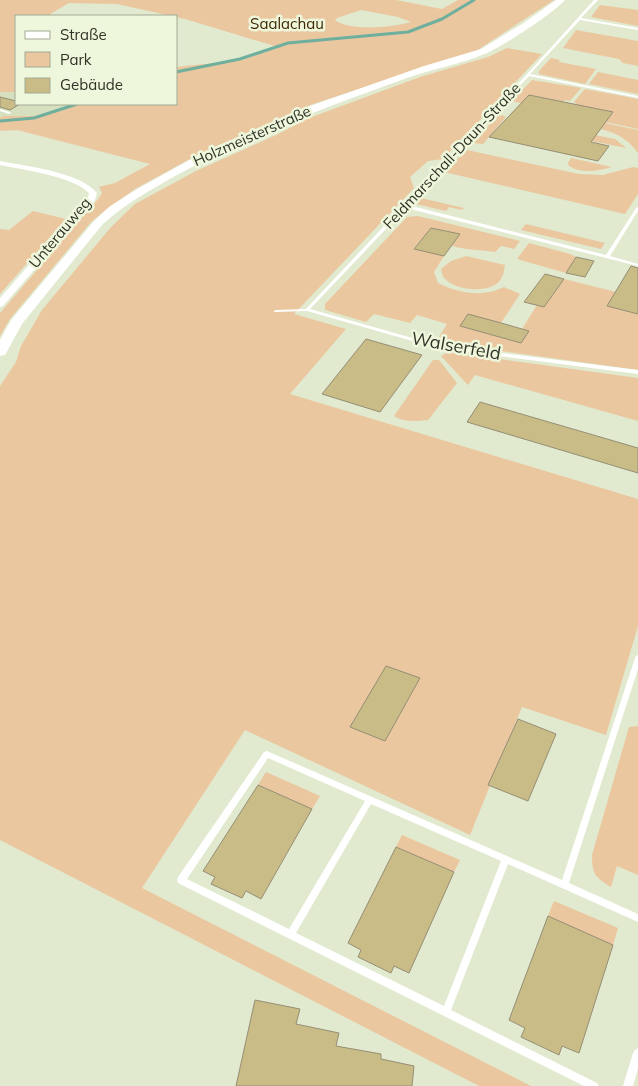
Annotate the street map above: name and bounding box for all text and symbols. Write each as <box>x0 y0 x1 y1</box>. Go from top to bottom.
park label: Saalachau <box>250 14 324 33</box>
legend <box>15 15 178 105</box>
text: Straße <box>60 25 107 44</box>
text: Park <box>60 50 92 69</box>
text: Gebäude <box>60 75 123 94</box>
street label: Feldmarschall-Daun-Straße <box>379 79 524 233</box>
street label: Holzmeisterstraße <box>190 101 314 170</box>
street label: Unterauweg <box>25 194 95 272</box>
street label: Walserfeld <box>410 326 503 365</box>

